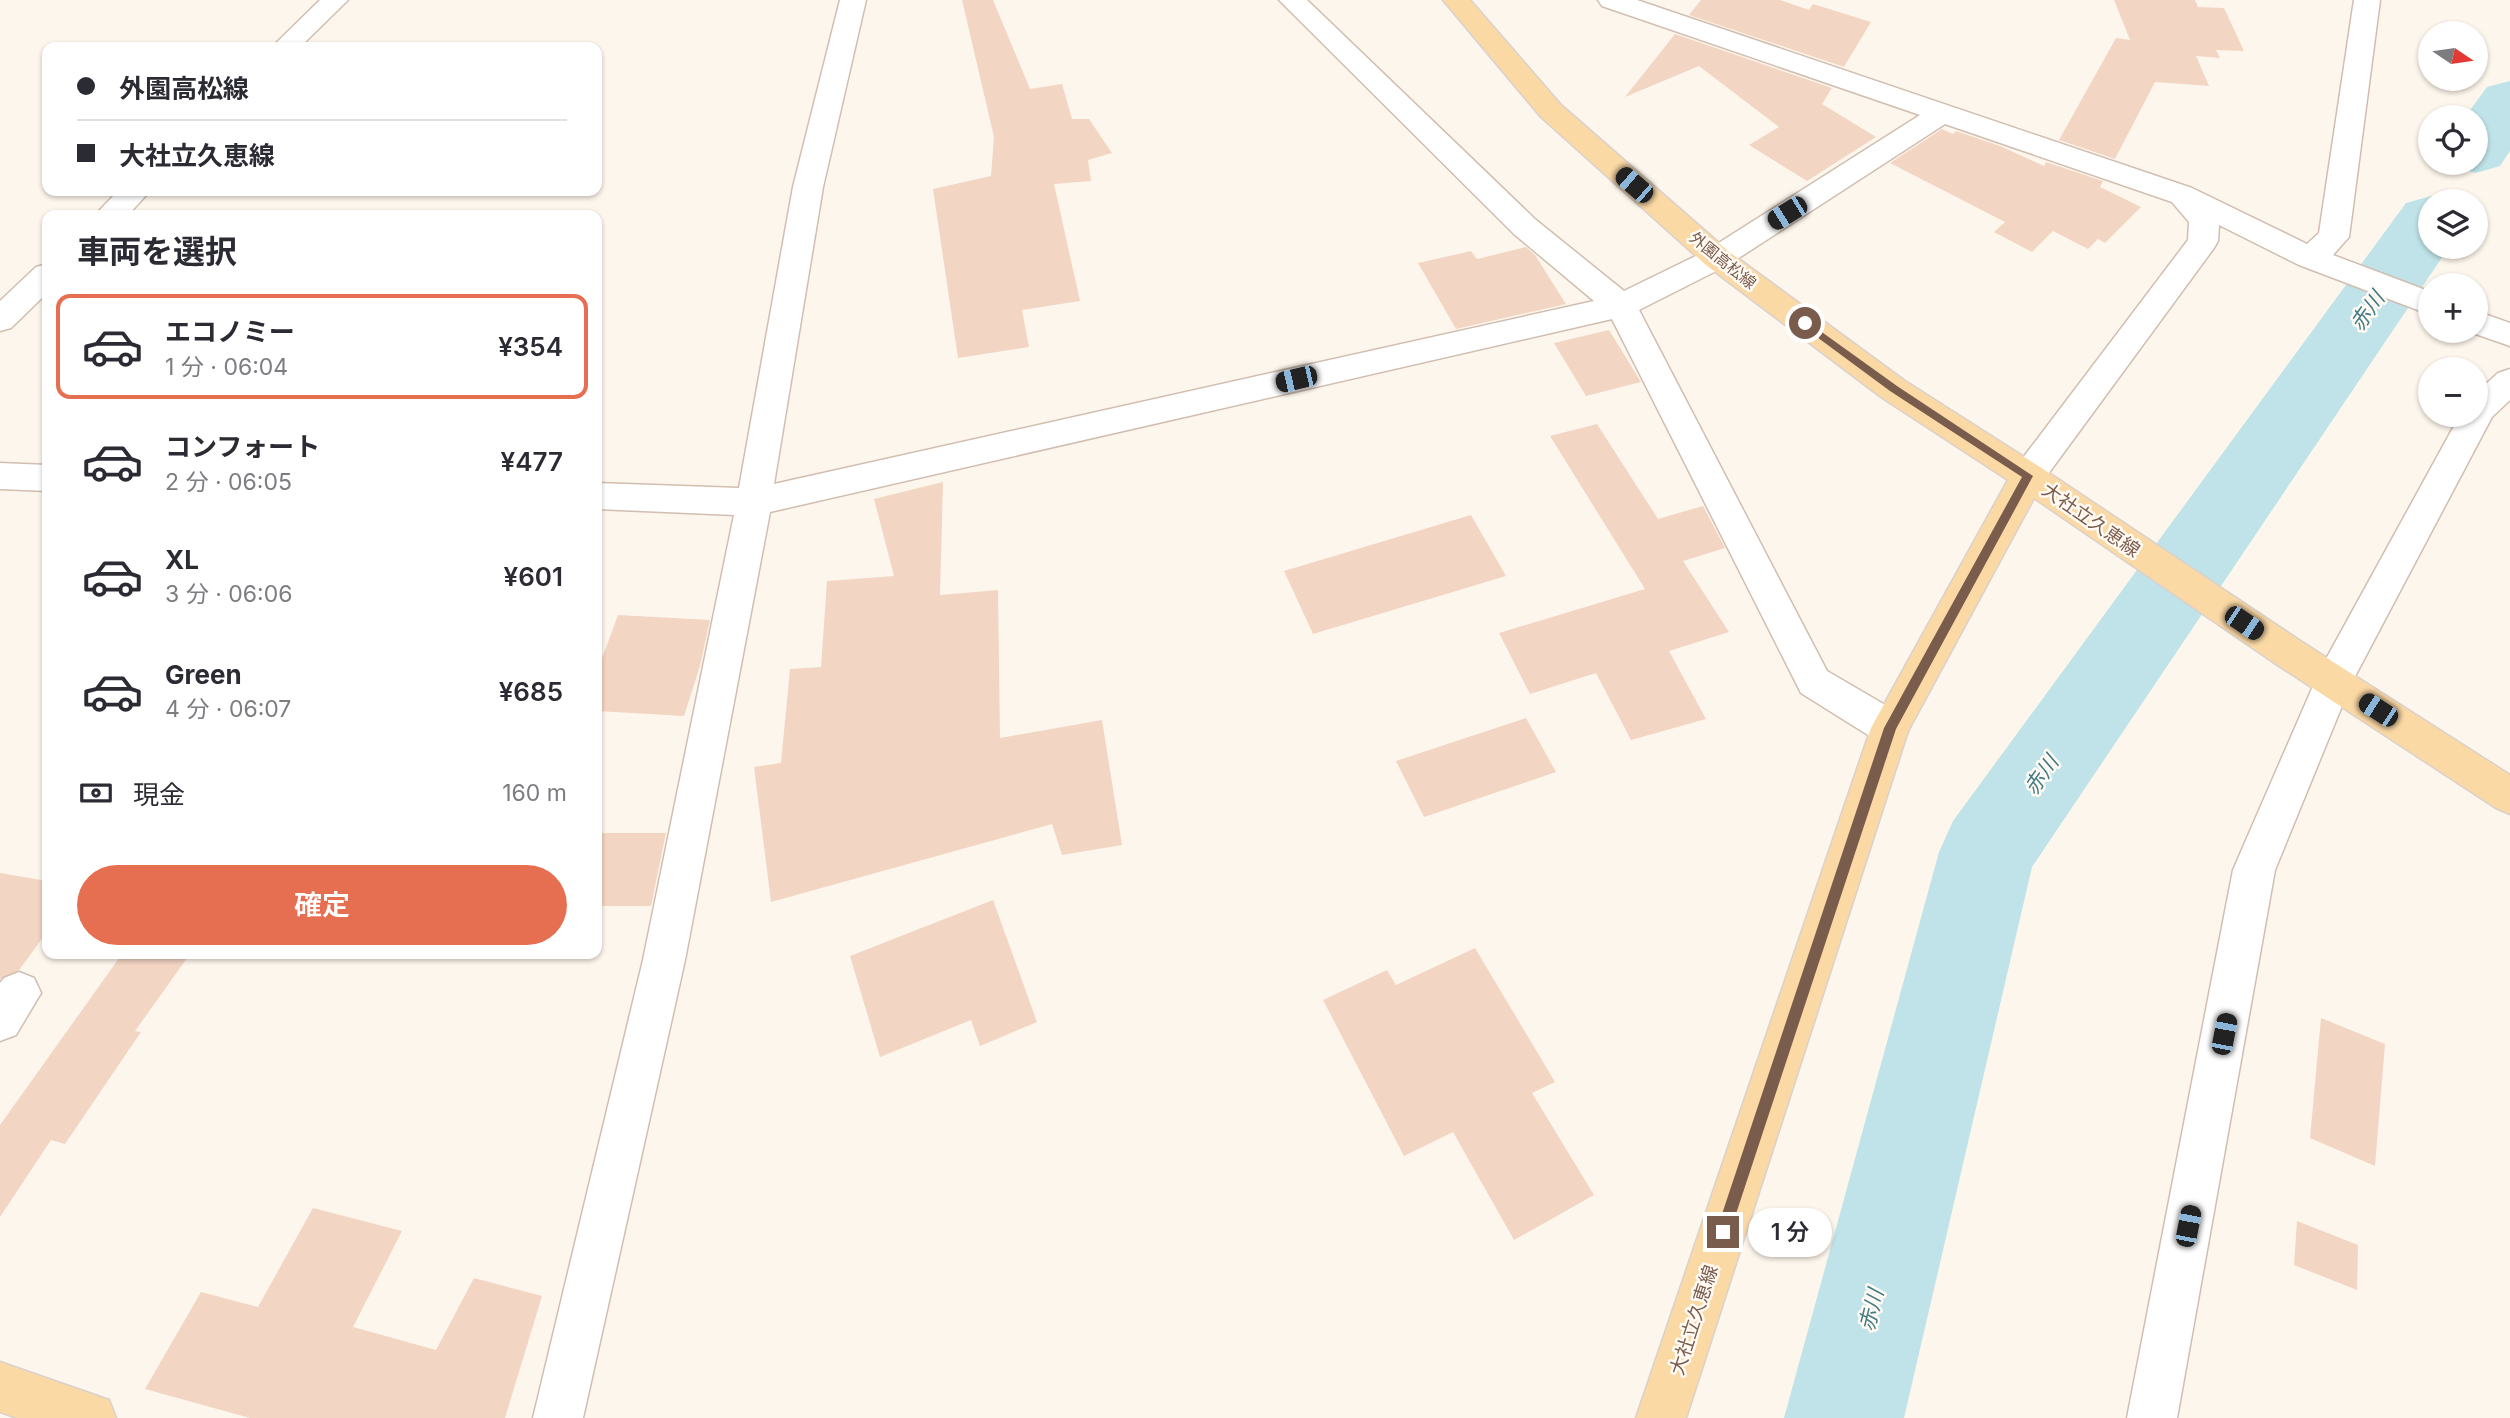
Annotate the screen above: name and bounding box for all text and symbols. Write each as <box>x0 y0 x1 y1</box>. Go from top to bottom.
north arrow <box>2418 21 2488 91</box>
map controls <box>2418 21 2488 427</box>
text: 外園高松線 <box>119 73 249 104</box>
button: locate <box>2418 105 2488 175</box>
text: 大社立久恵線 <box>119 140 275 171</box>
car <box>1612 163 1657 207</box>
button: layers <box>2418 189 2488 259</box>
car <box>1764 193 1811 233</box>
street label: 外園高松線 <box>1686 227 1760 293</box>
text: 車両を選択 <box>77 232 237 271</box>
button: + <box>2418 273 2488 343</box>
water label: 赤川 <box>2345 285 2390 335</box>
route start <box>1789 307 1821 339</box>
icon: car <box>81 315 144 378</box>
text: エコノミー <box>165 316 295 347</box>
text: ¥354 <box>498 331 563 362</box>
text: 1 分 · 06:04 <box>165 353 288 381</box>
button: − <box>2418 357 2488 427</box>
car <box>1274 364 1319 394</box>
icon: car <box>81 430 144 493</box>
text: コンフォート <box>165 431 320 462</box>
text: ¥477 <box>501 446 563 477</box>
text: 2 分 · 06:05 <box>165 468 292 496</box>
street label: 大社立久恵線 <box>2038 478 2144 562</box>
text: XL <box>165 544 199 575</box>
icon: car <box>81 545 144 608</box>
text: ¥601 <box>504 561 563 592</box>
text: 3 分 · 06:06 <box>165 580 292 608</box>
car <box>2221 603 2268 643</box>
text: Green <box>165 659 242 690</box>
icon: car <box>81 660 144 723</box>
text: ¥685 <box>499 676 563 707</box>
car <box>2355 690 2402 730</box>
text: 4 分 · 06:07 <box>165 695 291 723</box>
water label: 赤川 <box>2019 749 2064 799</box>
icon: cash <box>77 774 115 812</box>
text: 現金 <box>133 779 185 810</box>
text: 160 m <box>502 779 567 807</box>
button: 確定 <box>77 865 567 945</box>
car <box>2210 1011 2239 1057</box>
car <box>2174 1203 2203 1249</box>
callout: 1 分 <box>1748 1208 1831 1256</box>
route end <box>1707 1216 1739 1248</box>
text: 1 分 <box>1771 1218 1809 1246</box>
street label: 大社立久恵線 <box>1665 1262 1723 1378</box>
water label: 赤川 <box>1854 1285 1889 1333</box>

